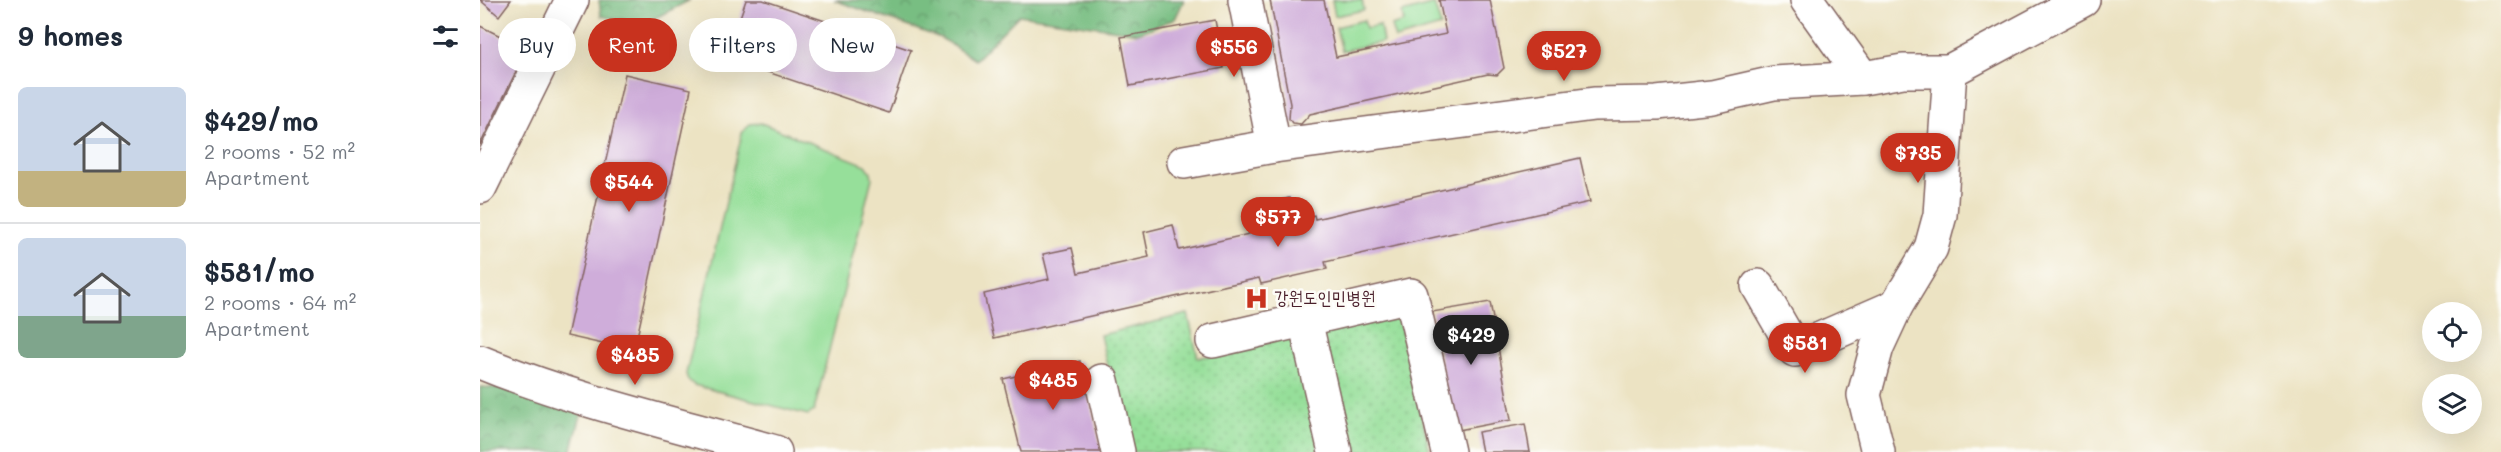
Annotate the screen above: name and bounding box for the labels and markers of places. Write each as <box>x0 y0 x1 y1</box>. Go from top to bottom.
pin: $556 <box>1198 27 1270 78</box>
pin: $527 <box>1528 31 1600 82</box>
pin: $735 <box>1882 133 1954 184</box>
pin: $544 <box>593 162 665 213</box>
pin: $577 <box>1242 197 1314 248</box>
hospital icon: 강원도인민병원 <box>1243 285 1269 311</box>
place label: 강원도인민병원 <box>1274 285 1375 309</box>
pin: $429 <box>1435 315 1507 366</box>
pin: $581 <box>1769 323 1841 374</box>
pin: $485 <box>599 335 671 386</box>
pin: $485 <box>1017 360 1089 411</box>

